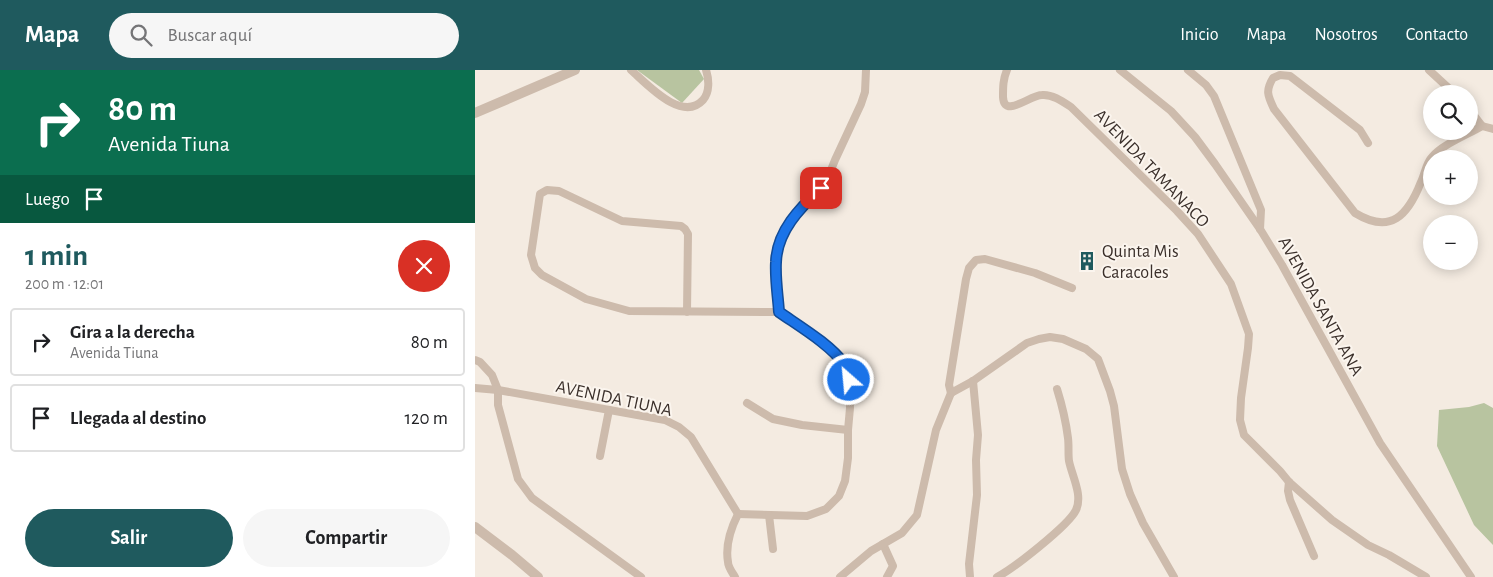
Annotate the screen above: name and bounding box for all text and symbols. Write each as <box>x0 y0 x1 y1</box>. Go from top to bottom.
search box <box>109 13 459 58</box>
icon: search <box>127 21 155 49</box>
text: Mapa <box>25 23 79 47</box>
text: Buscar aquí <box>167 26 252 45</box>
text: Inicio <box>1180 26 1219 44</box>
text: Mapa <box>1247 26 1286 44</box>
text: Nosotros <box>1314 26 1378 44</box>
text: Contacto <box>1406 26 1468 44</box>
map controls <box>1423 85 1478 270</box>
button: search <box>1423 85 1478 140</box>
icon: right <box>25 90 90 155</box>
text: 80 m <box>108 92 177 127</box>
street label: AVENIDA TAMANACO <box>1090 106 1212 231</box>
text: Avenida Tiuna <box>108 133 230 155</box>
button: + <box>1423 150 1478 205</box>
pin <box>800 167 842 209</box>
icon: arrive <box>807 174 835 202</box>
icon: arrive <box>80 185 108 213</box>
text: Luego <box>25 190 70 209</box>
button: − <box>1423 215 1478 270</box>
street label: AVENIDA SANTA ANA <box>1274 234 1366 380</box>
button: close <box>398 240 450 292</box>
text: 1 min <box>25 241 88 271</box>
place label: Quinta Mis Caracoles <box>1102 243 1179 282</box>
building icon: Quinta Mis Caracoles <box>1076 250 1098 272</box>
text: 200 m · 12:01 <box>25 276 104 292</box>
text: Gira a la derecha <box>70 323 195 342</box>
icon: right <box>27 328 55 356</box>
text: 80 m <box>411 333 448 352</box>
text: Avenida Tiuna <box>70 345 159 361</box>
position arrow <box>822 353 874 405</box>
street label: AVENIDA TIUNA <box>554 378 674 420</box>
icon: arrive <box>27 404 55 432</box>
text: Llegada al destino <box>70 409 207 428</box>
text: 120 m <box>404 409 448 428</box>
button: Salir <box>25 509 233 567</box>
button: Compartir <box>243 509 450 567</box>

